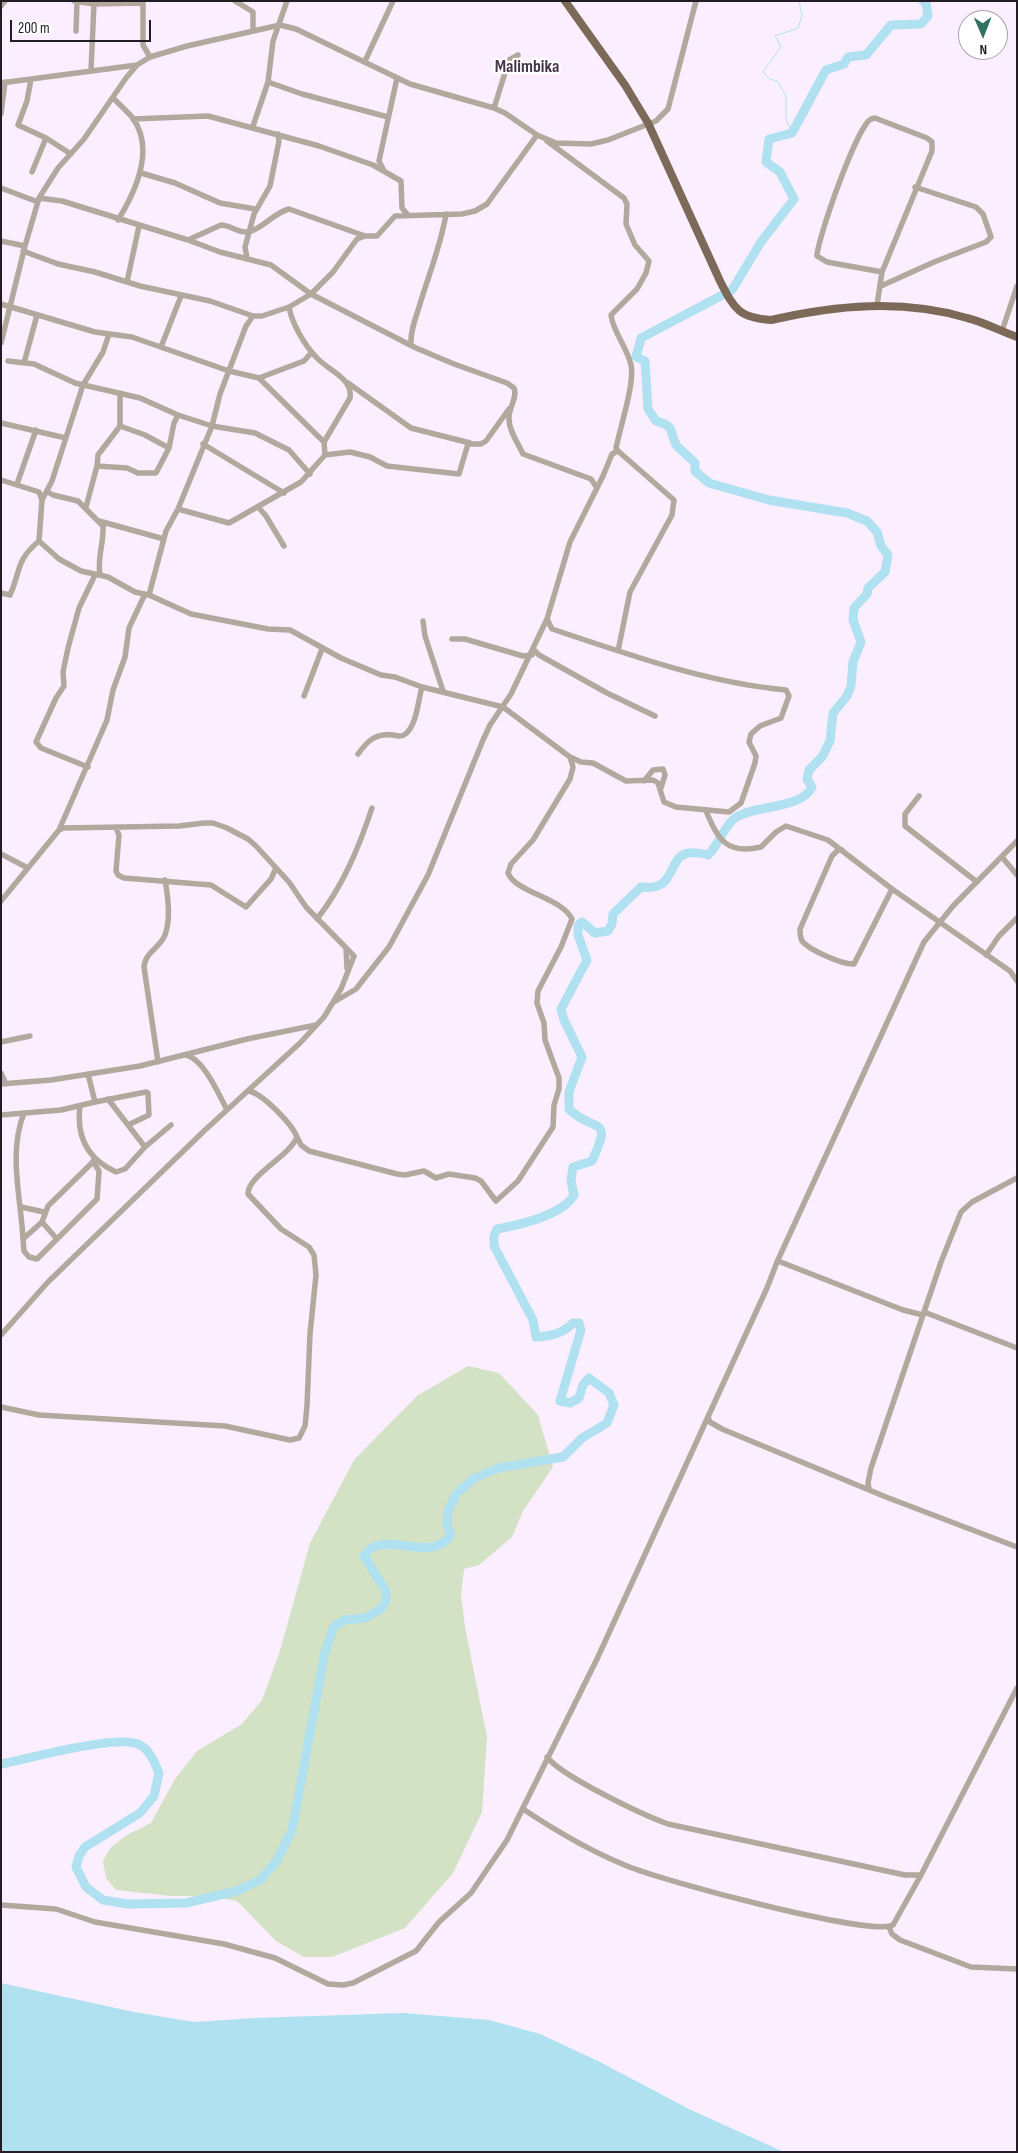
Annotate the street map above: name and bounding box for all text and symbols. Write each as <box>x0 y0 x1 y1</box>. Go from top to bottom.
scale bar <box>12 10 154 42</box>
north arrow <box>958 10 1008 60</box>
text: 200 m <box>18 19 50 38</box>
text: N <box>979 41 987 58</box>
district label: Malimbika <box>495 56 559 78</box>

